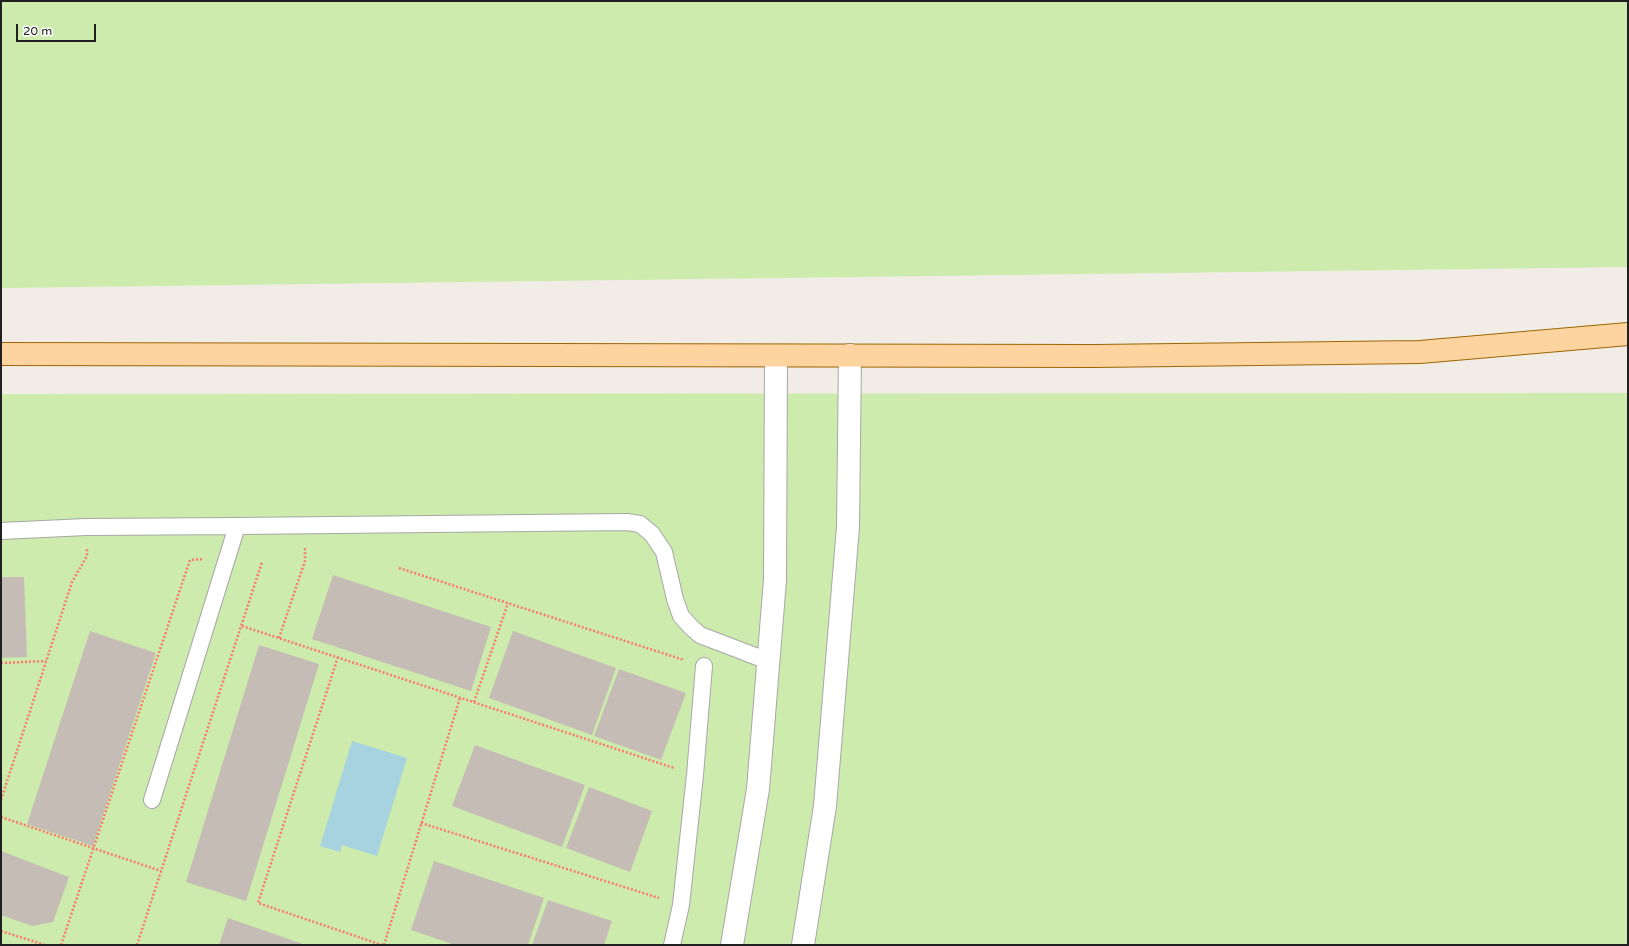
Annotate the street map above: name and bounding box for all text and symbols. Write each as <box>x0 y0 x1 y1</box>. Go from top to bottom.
scale bar <box>18 16 98 42</box>
text: 20 m <box>23 24 52 38</box>

